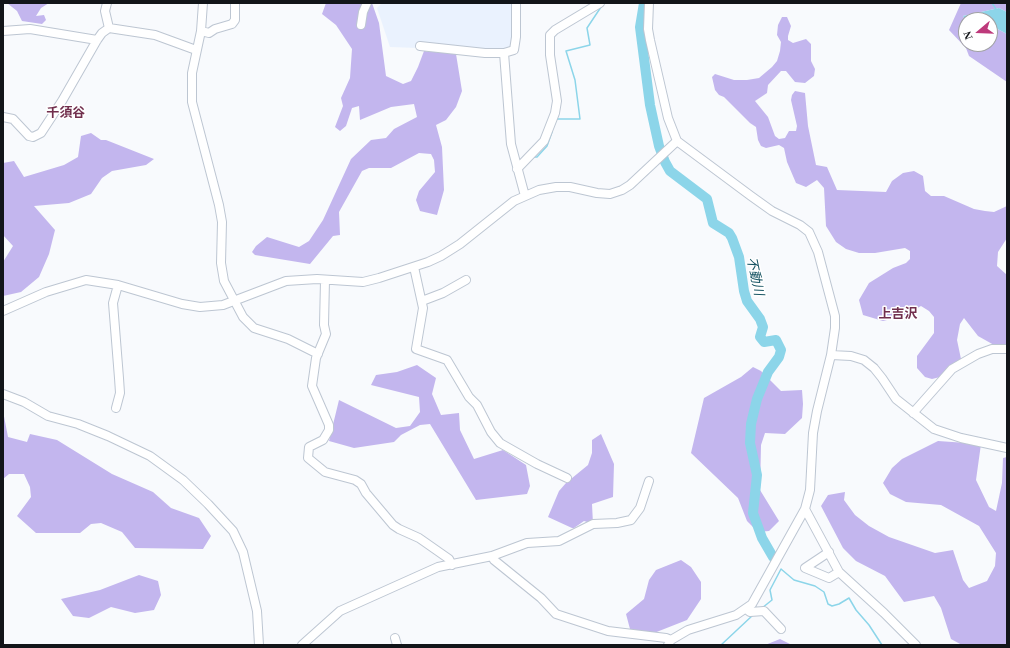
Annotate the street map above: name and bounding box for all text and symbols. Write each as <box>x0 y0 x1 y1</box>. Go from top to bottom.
north arrow <box>958 12 998 52</box>
text: N <box>961 30 975 41</box>
district label: 千須谷 <box>47 104 85 120</box>
water label: 不動川 <box>744 255 768 297</box>
district label: 上吉沢 <box>879 305 917 321</box>

